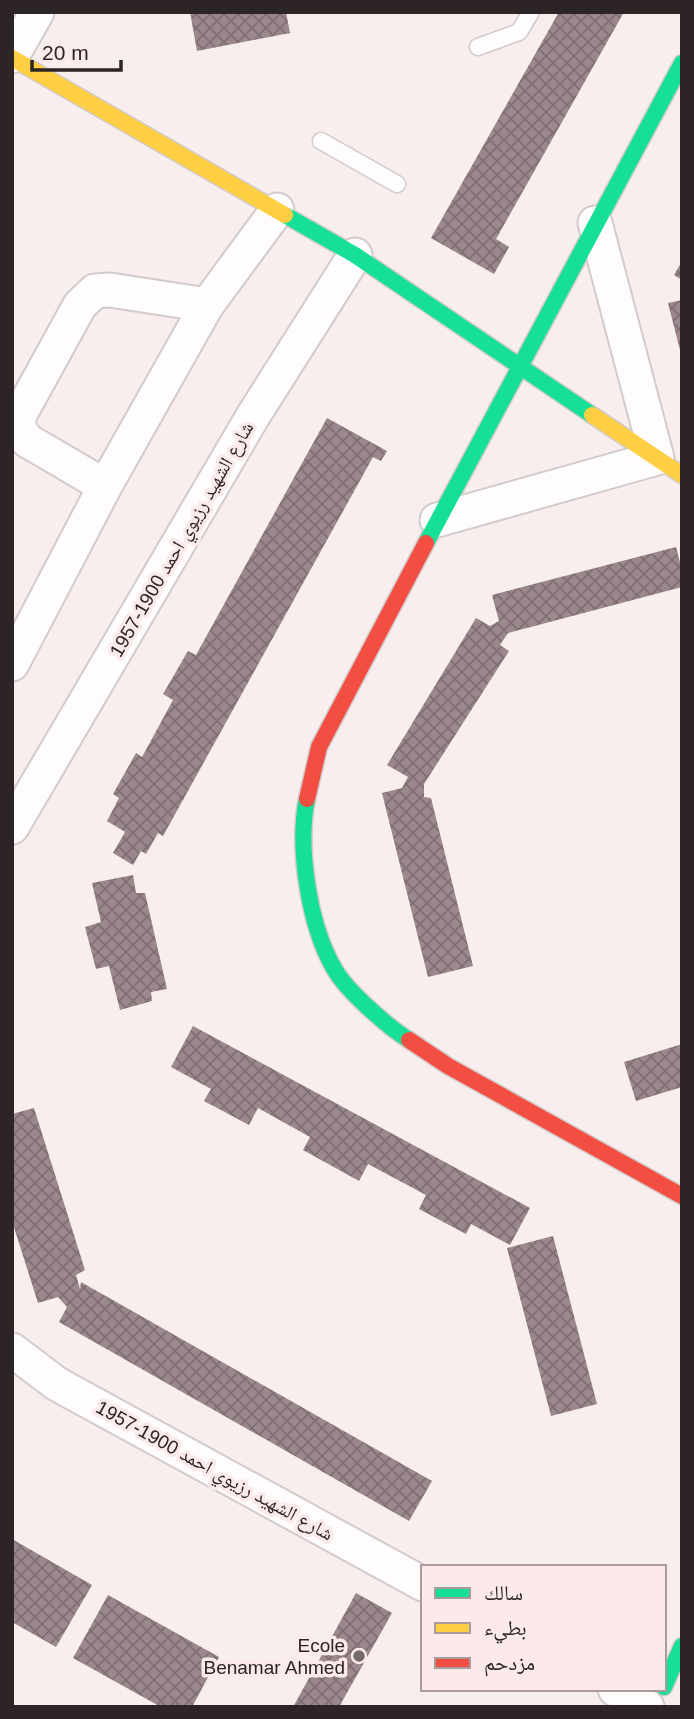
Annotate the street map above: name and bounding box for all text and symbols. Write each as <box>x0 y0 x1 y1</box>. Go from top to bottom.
scale bar <box>32 28 121 72</box>
text: 20 m <box>42 41 89 64</box>
street label: شارع الشهيد رزيوي احمد 1900-1957 <box>105 418 262 663</box>
street label: شارع الشهيد رزيوي احمد 1900-1957 <box>90 1396 337 1549</box>
legend <box>421 1565 666 1691</box>
text: سالك <box>484 1581 523 1604</box>
text: بطيء <box>484 1616 527 1644</box>
place label: Ecole Benamar Ahmed <box>203 1635 345 1678</box>
marker: Ecole Benamar Ahmed <box>351 1648 367 1664</box>
text: مزدحم <box>484 1651 535 1677</box>

